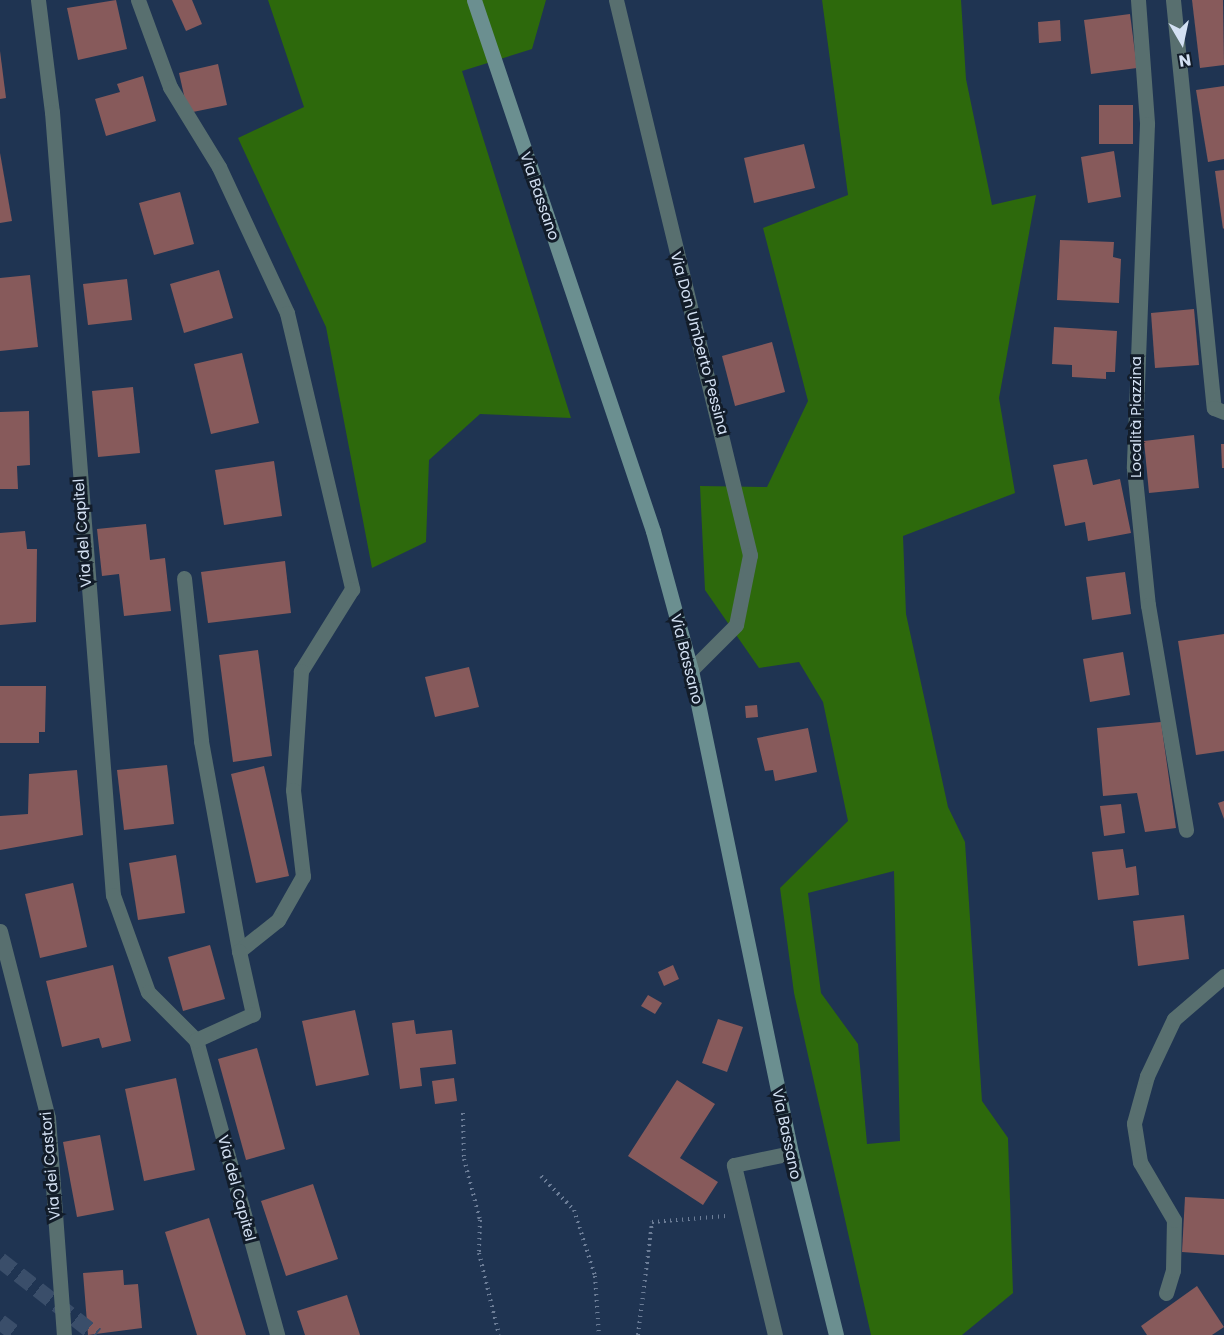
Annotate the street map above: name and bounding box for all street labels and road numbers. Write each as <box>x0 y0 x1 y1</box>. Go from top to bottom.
street label: Via Bassano <box>516 149 564 243</box>
street label: Via Don Umberto Pessina <box>667 250 733 436</box>
street label: Località Piazzina <box>1127 356 1145 478</box>
street label: Via del Capitel <box>69 478 95 588</box>
street label: Via Bassano <box>667 612 707 706</box>
street label: Via Bassano <box>769 1087 805 1181</box>
street label: Via dei Castori <box>36 1111 64 1221</box>
street label: Via del Capitel <box>214 1133 260 1243</box>

